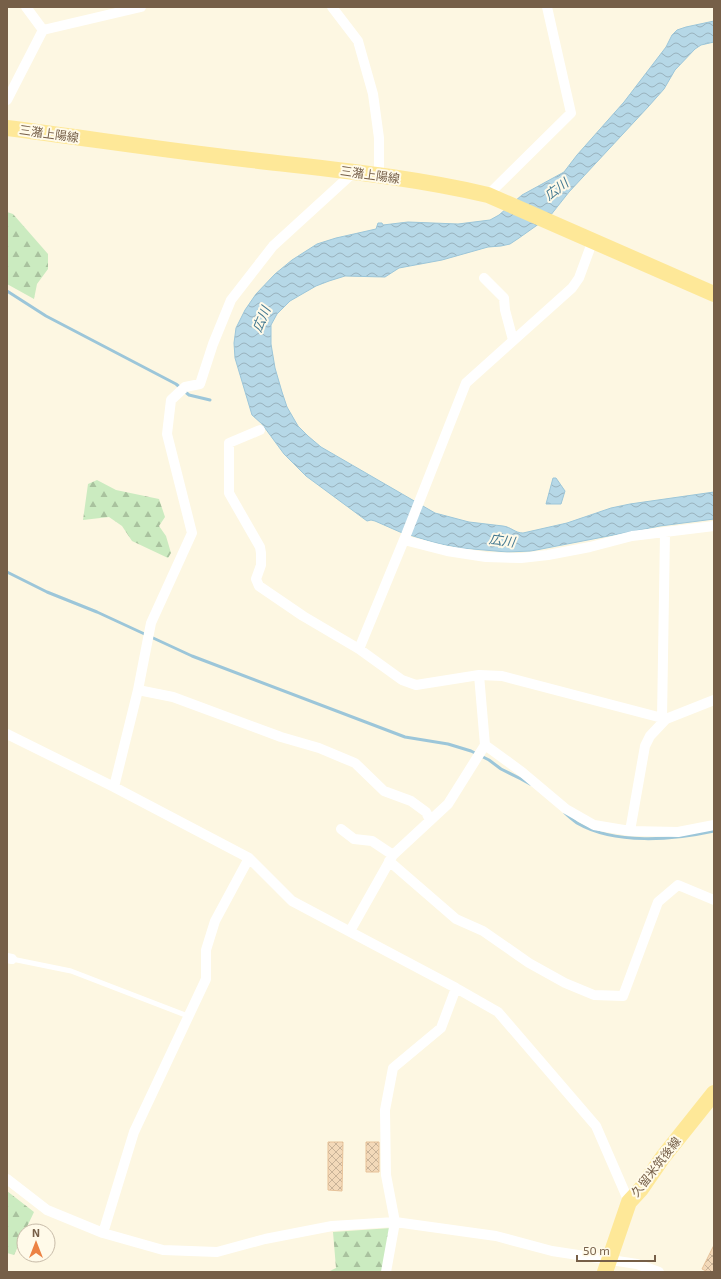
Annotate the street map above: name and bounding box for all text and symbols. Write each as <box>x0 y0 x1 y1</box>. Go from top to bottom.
street label: 三潴上陽線 <box>18 122 80 144</box>
street label: 三潴上陽線 <box>339 163 401 185</box>
water label: 広川 <box>541 174 573 203</box>
water label: 広川 <box>249 302 274 334</box>
water label: 広川 <box>488 530 518 550</box>
street label: 久留米筑後線 <box>628 1134 683 1199</box>
north arrow <box>16 1223 56 1263</box>
text: N <box>32 1226 40 1239</box>
scale bar <box>577 1237 655 1263</box>
text: 50 m <box>583 1243 610 1257</box>

